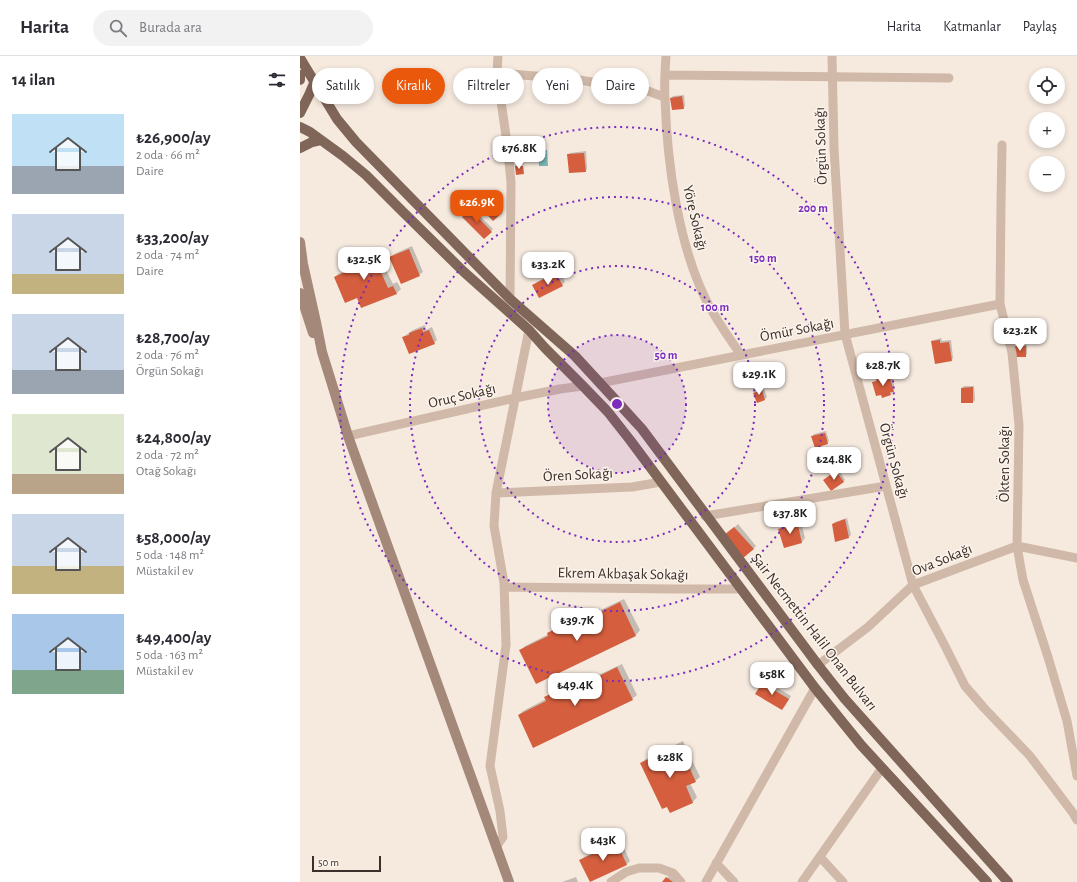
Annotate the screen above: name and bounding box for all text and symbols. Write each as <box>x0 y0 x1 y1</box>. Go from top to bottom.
search box <box>93 10 373 46</box>
icon: search <box>107 17 129 39</box>
text: Harita <box>20 18 69 37</box>
text: Burada ara <box>139 20 202 35</box>
text: Harita <box>887 20 921 34</box>
text: Katmanlar <box>943 20 1001 34</box>
text: Paylaş <box>1023 20 1057 34</box>
chip: Satılık <box>312 68 374 104</box>
chip: Kiralık <box>382 68 445 104</box>
chip: Filtreler <box>453 68 524 104</box>
chip: Yeni <box>532 68 583 104</box>
chip: Daire <box>591 68 649 104</box>
map controls <box>1029 68 1065 192</box>
button: locate <box>1029 68 1065 104</box>
icon: filters <box>266 69 288 91</box>
text: 14 ilan <box>12 71 55 88</box>
street label: Örgün Sokağı <box>810 107 830 185</box>
button: + <box>1029 112 1065 148</box>
text: ₺26,900/ay <box>136 129 211 146</box>
icon: home <box>44 130 92 178</box>
pin: ₺76.8K <box>486 136 552 170</box>
text: ₺76.8K <box>502 142 537 155</box>
text: 2 oda · 66 m² <box>136 149 200 162</box>
button: − <box>1029 156 1065 192</box>
text: Daire <box>136 165 164 178</box>
street label: Yöre Sokağı <box>680 184 710 252</box>
pin: ₺26.9K <box>444 190 510 224</box>
text: ₺26.9K <box>459 196 495 209</box>
text: 200 m <box>798 202 828 214</box>
text: ₺33,200/ay <box>136 229 209 246</box>
icon: home <box>44 230 92 278</box>
pin: ₺32.5K <box>331 247 397 281</box>
text: 2 oda · 74 m² <box>136 249 199 262</box>
pin: ₺33.2K <box>515 252 581 286</box>
text: 150 m <box>749 252 777 264</box>
text: ₺32.5K <box>347 253 381 266</box>
text: ₺33.2K <box>531 258 565 271</box>
text: Daire <box>136 265 164 278</box>
text: 100 m <box>701 301 729 313</box>
street label: Ömür Sokağı <box>758 314 835 345</box>
pin: ₺23.2K <box>987 318 1053 352</box>
text: ₺23.2K <box>1003 324 1037 337</box>
text: ₺28,700/ay <box>136 329 210 346</box>
icon: home <box>44 330 92 378</box>
text: 2 oda · 76 m² <box>136 349 199 362</box>
text: 50 m <box>655 349 678 361</box>
pin: ₺28.7K <box>850 353 916 387</box>
text: ₺28.7K <box>866 359 900 372</box>
pin: ₺29.1K <box>726 362 792 396</box>
text: Örgün Sokağı <box>136 365 204 378</box>
text: ₺29.1K <box>742 368 776 381</box>
street label: Oruç Sokağı <box>427 381 497 411</box>
centre of rings <box>610 397 624 411</box>
street label: Örgün Sokağı <box>877 421 913 501</box>
street label: Ökten Sokağı <box>995 426 1012 502</box>
text: ₺24,800/ay <box>136 429 211 446</box>
icon: home <box>44 430 92 478</box>
pin: ₺24.8K <box>801 447 867 481</box>
text: 2 oda · 72 m² <box>136 449 199 462</box>
text: ₺24.8K <box>816 453 852 466</box>
street label: Ören Sokağı <box>543 464 613 484</box>
text: Otağ Sokağı <box>136 465 196 478</box>
pin: ₺37.8K <box>757 501 823 535</box>
text: ₺37.8K <box>773 507 807 520</box>
text: ₺58,000/ay <box>136 529 211 546</box>
icon: home <box>44 530 92 578</box>
street label: Ova Sokağı <box>910 541 974 579</box>
text: 5 oda · 148 m² <box>136 549 204 562</box>
street label: Şair Necmettin Halil Onan Bulvarı <box>748 551 880 713</box>
text: Müstakil ev <box>136 565 194 578</box>
street label: Ekrem Akbaşak Sokağı <box>557 565 689 583</box>
pin: ₺39.7K <box>544 608 610 642</box>
text: ₺39.7K <box>560 614 594 627</box>
text: ₺49,400/ay <box>136 629 211 646</box>
icon: home <box>44 630 92 678</box>
text: 5 oda · 163 m² <box>136 649 203 662</box>
pin: ₺58K <box>748 662 796 696</box>
text: Müstakil ev <box>136 665 194 678</box>
text: ₺58K <box>759 668 785 681</box>
pin: ₺49.4K <box>542 673 608 707</box>
text: ₺49.4K <box>557 679 593 692</box>
pin: ₺28K <box>646 745 694 779</box>
text: ₺28K <box>657 751 683 764</box>
pin: ₺43K <box>579 828 627 862</box>
text: ₺43K <box>590 834 616 847</box>
scale bar <box>312 854 381 873</box>
text: 50 m <box>318 857 339 868</box>

